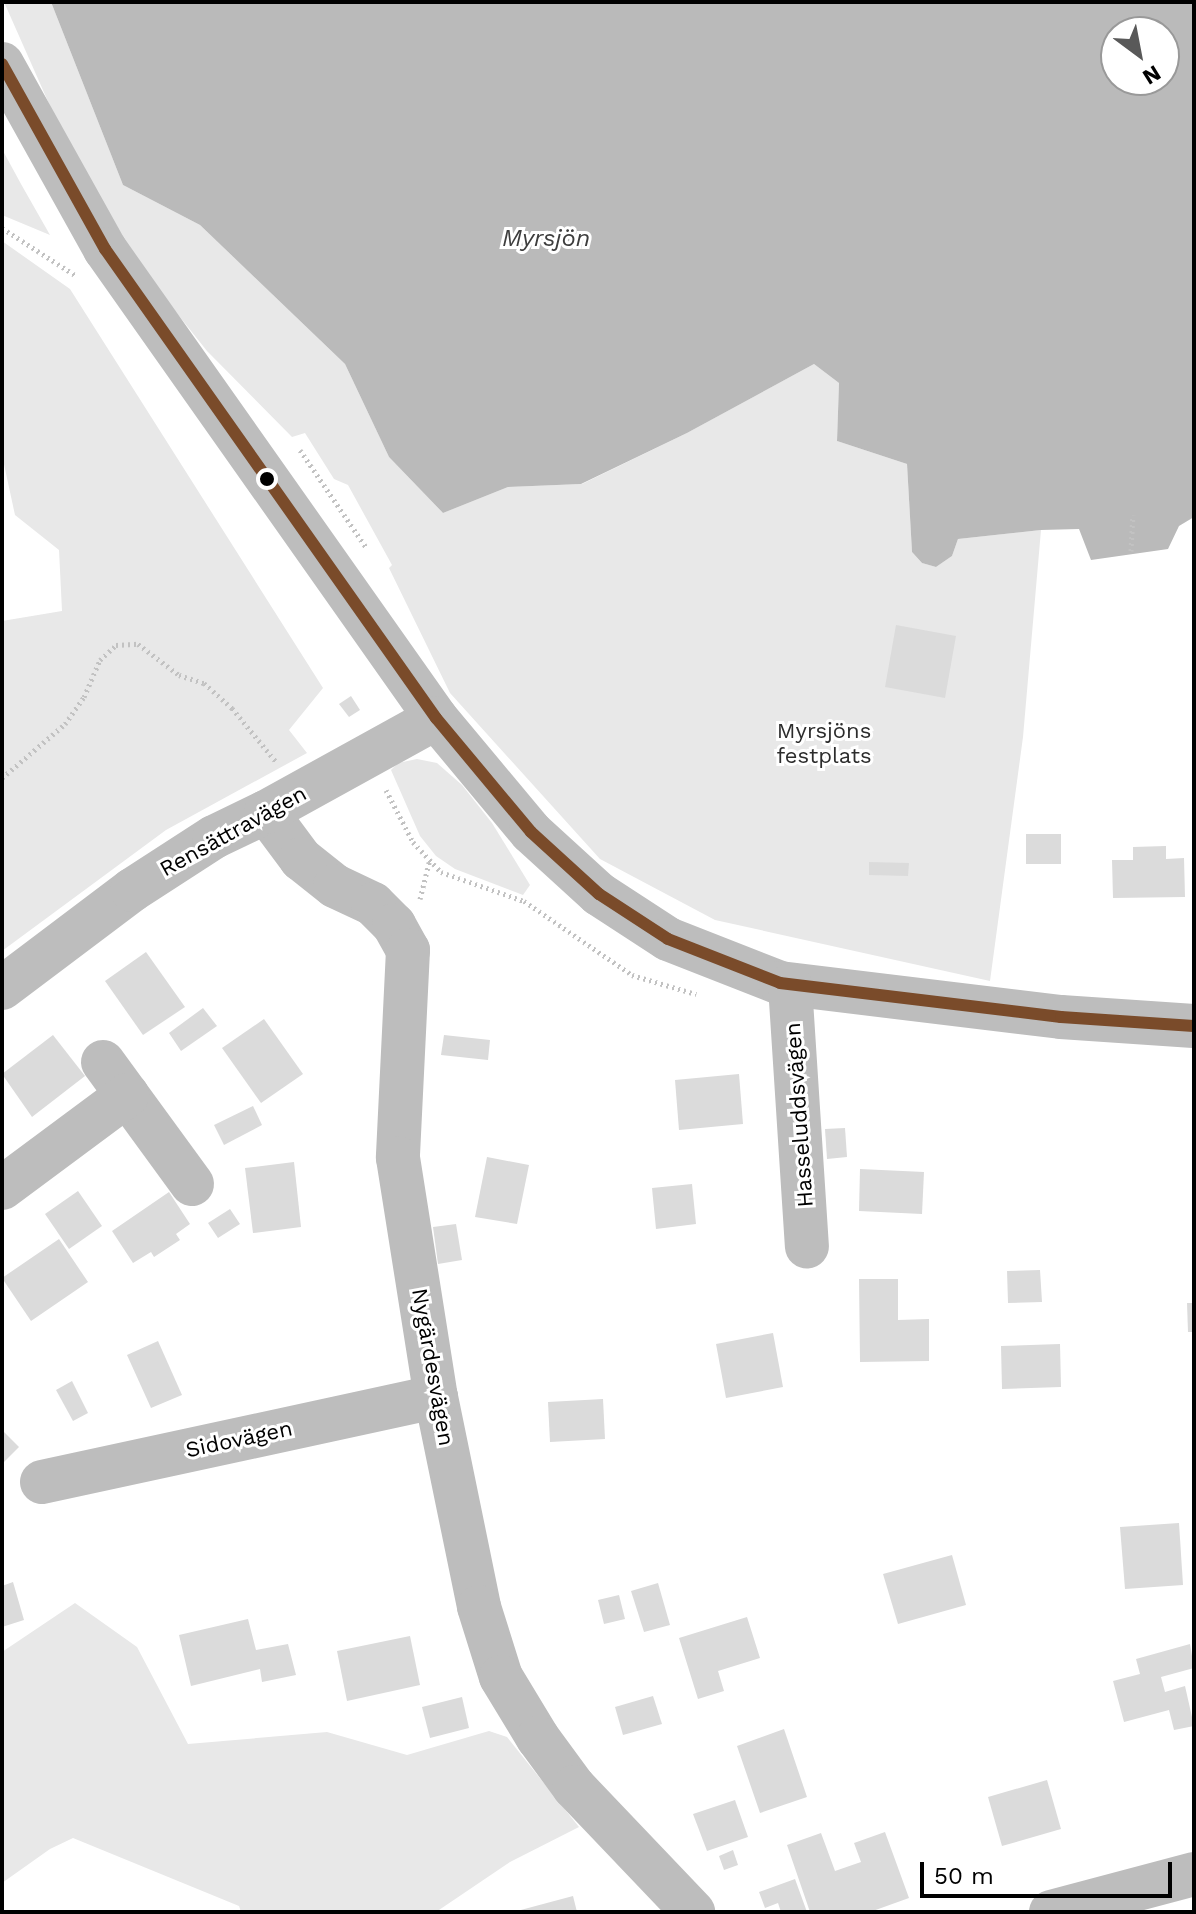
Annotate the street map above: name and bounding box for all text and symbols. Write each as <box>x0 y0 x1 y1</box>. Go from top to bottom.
north arrow <box>1100 16 1180 96</box>
text: N <box>1138 60 1165 90</box>
water label: Myrsjön <box>502 225 590 253</box>
unlabelled marker <box>259 471 275 487</box>
park label: Myrsjöns festplats <box>776 717 872 768</box>
street label: Rensättravägen <box>155 780 311 882</box>
street label: Hasseluddsvägen <box>779 1022 819 1208</box>
street label: Nygärdesvägen <box>406 1286 460 1448</box>
street label: Sidovägen <box>183 1415 295 1463</box>
scale bar <box>924 1846 1176 1896</box>
text: 50 m <box>934 1862 994 1890</box>

